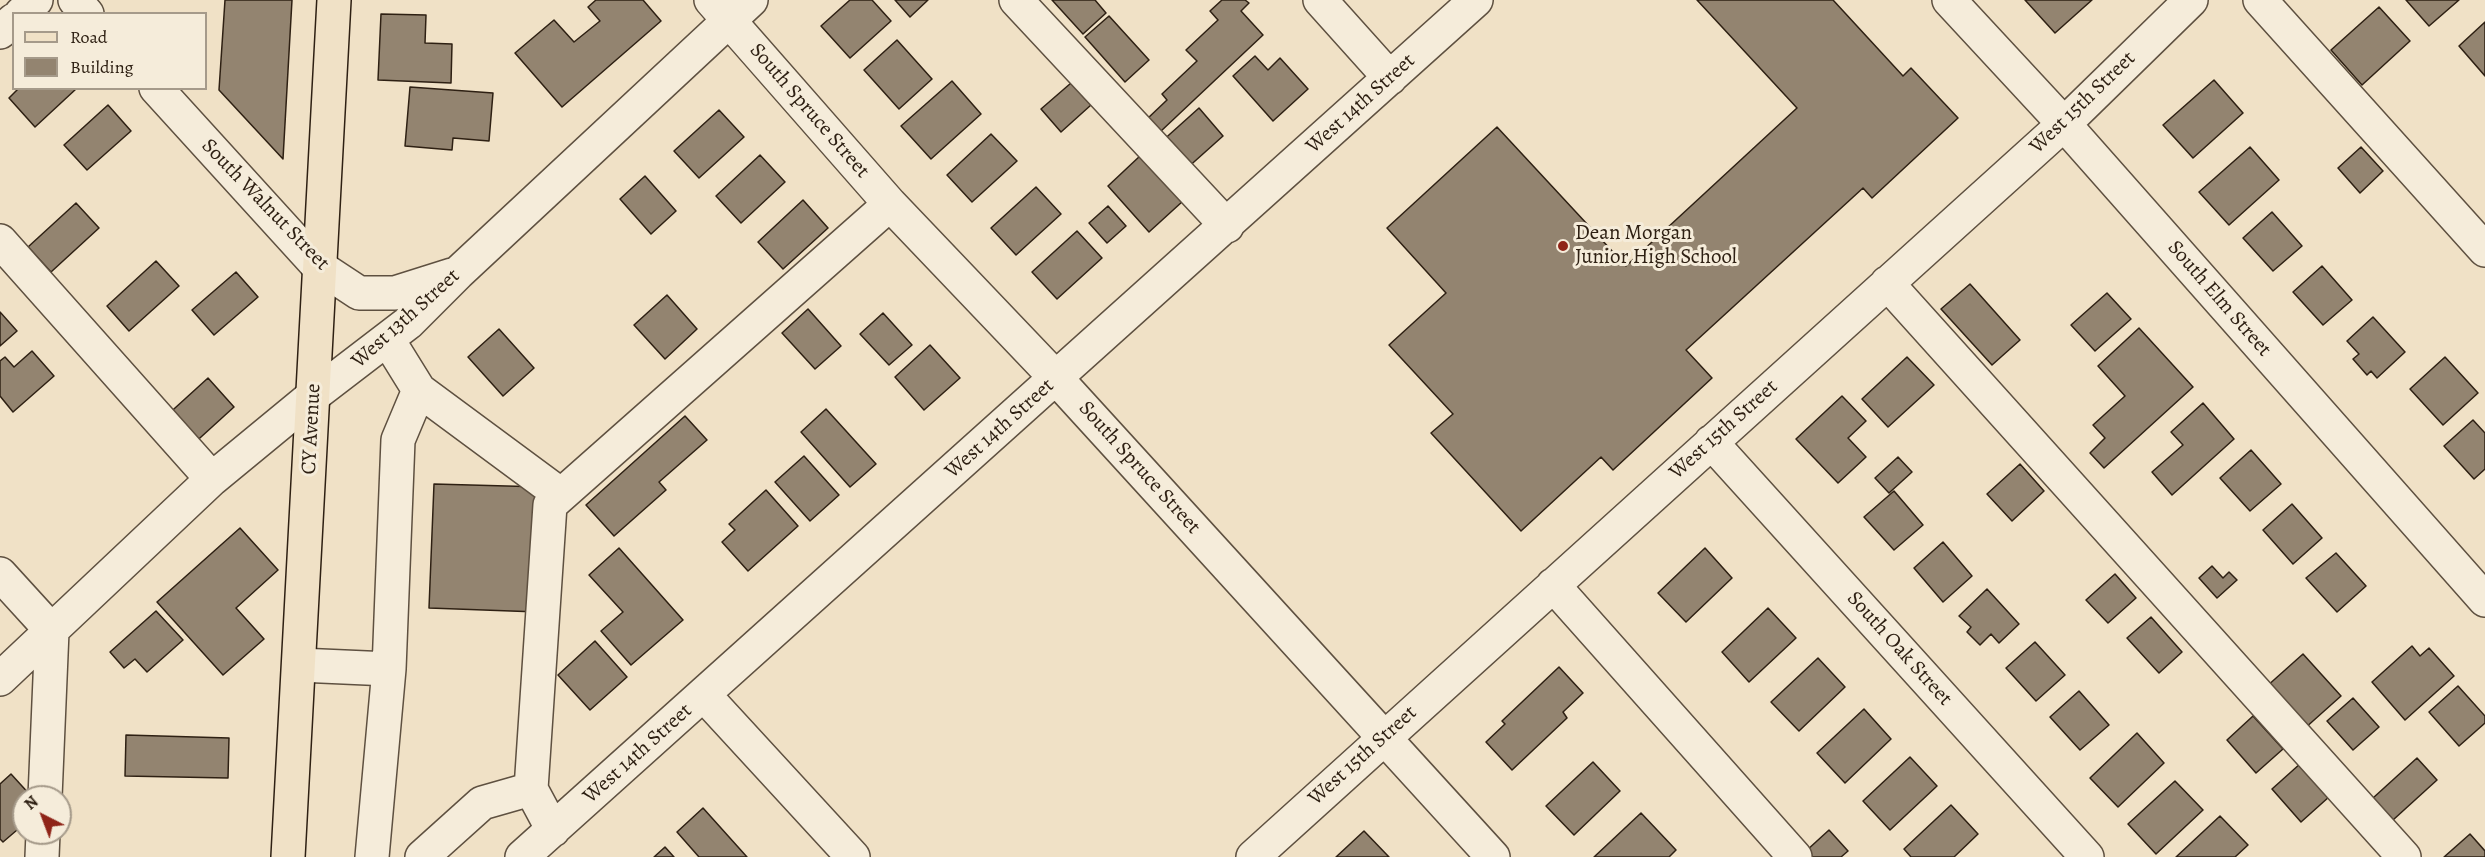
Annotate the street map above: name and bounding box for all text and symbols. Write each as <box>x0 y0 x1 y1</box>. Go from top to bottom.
legend <box>12 12 207 90</box>
text: Road <box>70 25 107 49</box>
street label: South Spruce Street <box>744 38 874 184</box>
street label: West 15th Street <box>2025 46 2141 160</box>
street label: West 14th Street <box>1301 49 1421 159</box>
text: Building <box>70 55 134 79</box>
street label: South Walnut Street <box>196 134 334 276</box>
place label: Dean Morgan Junior High School <box>1575 221 1737 271</box>
street label: South Elm Street <box>2162 236 2276 362</box>
marker: Dean Morgan Junior High School <box>1556 239 1570 253</box>
street label: West 13th Street <box>347 264 465 374</box>
street label: West 14th Street <box>940 374 1060 484</box>
street label: West 15th Street <box>1665 375 1783 485</box>
street label: CY Avenue <box>297 383 327 475</box>
street label: South Spruce Street <box>1073 396 1205 540</box>
street label: South Oak Street <box>1841 587 1957 711</box>
street label: West 14th Street <box>578 699 698 809</box>
street label: West 15th Street <box>1304 701 1422 811</box>
north arrow <box>12 785 72 845</box>
text: N <box>20 791 43 815</box>

